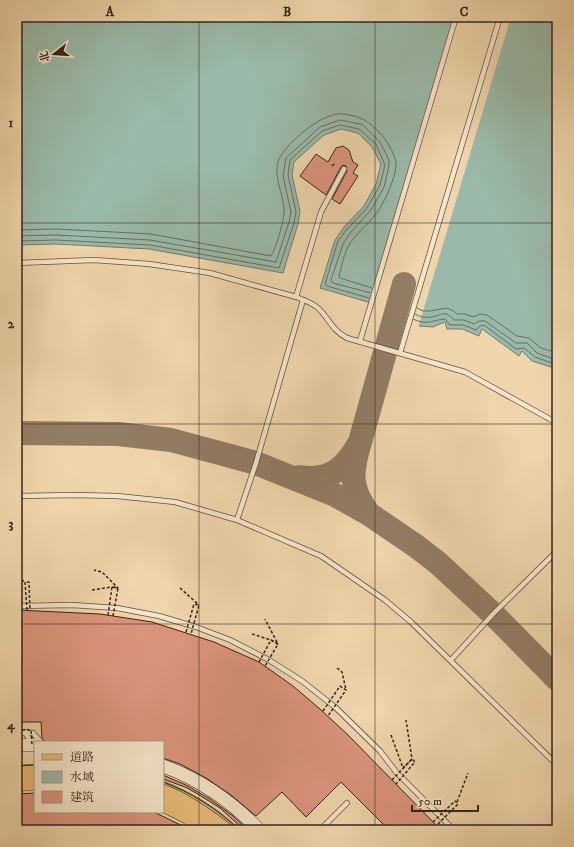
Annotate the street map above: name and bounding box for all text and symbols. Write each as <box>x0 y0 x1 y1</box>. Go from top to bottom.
text: A <box>105 4 115 20</box>
text: B <box>283 4 291 20</box>
text: C <box>460 4 469 20</box>
north arrow <box>34 34 74 74</box>
text: 北 <box>37 49 54 64</box>
text: 1 <box>9 115 14 131</box>
text: 2 <box>8 316 15 332</box>
text: 3 <box>9 516 14 532</box>
text: 4 <box>6 717 15 734</box>
legend <box>34 741 164 813</box>
text: 道路 <box>70 750 94 765</box>
text: 水域 <box>70 770 94 785</box>
scale bar <box>412 787 478 813</box>
text: 建筑 <box>70 790 94 805</box>
text: 50 m <box>418 794 442 809</box>

